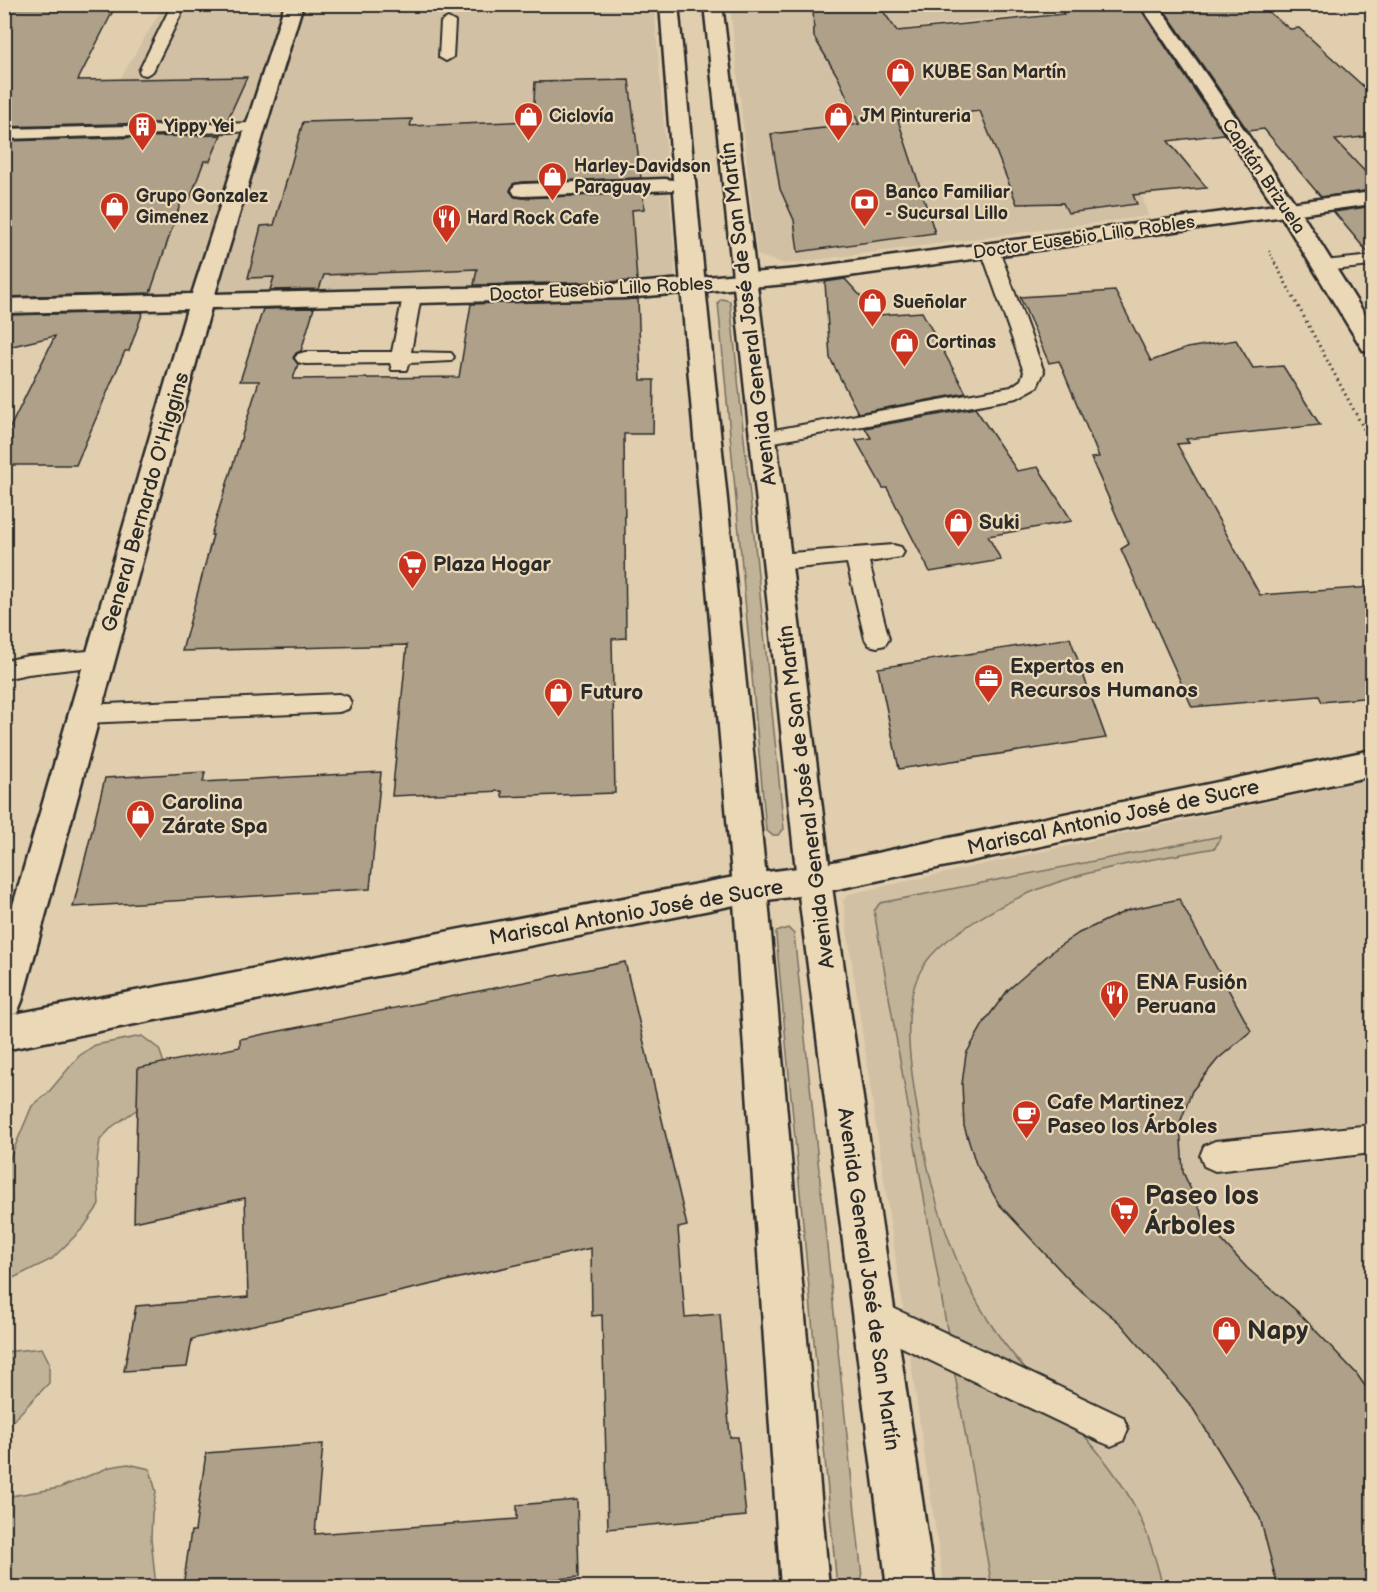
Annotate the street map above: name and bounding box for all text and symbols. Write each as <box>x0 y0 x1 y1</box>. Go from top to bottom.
shop icon: KUBE San Martín <box>885 56 917 98</box>
place label: KUBE San Martín <box>922 62 1066 83</box>
shop icon: Ciclovía <box>512 100 544 142</box>
shop icon: JM Pintureria <box>823 100 855 142</box>
place label: Ciclovía <box>549 106 614 127</box>
place label: JM Pintureria <box>860 106 971 127</box>
building icon: Yippy Yei <box>127 110 159 152</box>
street label: Capitán Brizuela <box>1217 115 1310 238</box>
place label: Yippy Yei <box>164 116 234 137</box>
street label: Avenida General José de San Martín <box>715 141 782 487</box>
place label: Harley-Davidson Paraguay <box>574 156 711 198</box>
shop icon: Harley-Davidson Paraguay <box>537 160 569 202</box>
place label: Banco Familiar - Sucursal Lillo <box>885 182 1011 224</box>
place label: Grupo Gonzalez Gimenez <box>136 186 268 228</box>
bank icon: Banco Familiar - Sucursal Lillo <box>848 186 880 228</box>
shop icon: Grupo Gonzalez Gimenez <box>99 190 131 232</box>
restaurant icon: Hard Rock Cafe <box>430 202 462 244</box>
place label: Hard Rock Cafe <box>467 208 599 229</box>
street label: Doctor Eusebio Lillo Robles <box>972 212 1196 263</box>
street label: Doctor Eusebio Lillo Robles <box>489 273 713 306</box>
shop icon: Sueñolar <box>856 286 888 328</box>
place label: Sueñolar <box>893 292 968 313</box>
shop icon: Cortinas <box>889 326 921 368</box>
place label: Cortinas <box>926 332 996 353</box>
street label: General Bernardo O'Higgins <box>96 369 195 635</box>
shop icon: Suki <box>942 506 974 548</box>
place label: Suki <box>979 510 1020 535</box>
supermarket icon: Plaza Hogar <box>396 548 428 590</box>
place label: Plaza Hogar <box>433 552 552 577</box>
street label: Avenida General José de San Martín <box>773 624 840 970</box>
place label: Expertos en Recursos Humanos <box>1010 654 1198 703</box>
office icon: Expertos en Recursos Humanos <box>973 662 1005 704</box>
shop icon: Futuro <box>543 676 575 718</box>
place label: Futuro <box>580 680 643 705</box>
street label: Mariscal Antonio José de Sucre <box>965 774 1261 861</box>
place label: Carolina Zárate Spa <box>162 790 268 839</box>
shop icon: Carolina Zárate Spa <box>125 798 157 840</box>
street label: Mariscal Antonio José de Sucre <box>487 874 785 951</box>
place label: ENA Fusión Peruana <box>1136 970 1248 1019</box>
restaurant icon: ENA Fusión Peruana <box>1099 978 1131 1020</box>
place label: Cafe Martinez Paseo los Árboles <box>1047 1090 1217 1139</box>
cafe icon: Cafe Martinez Paseo los Árboles <box>1010 1098 1042 1140</box>
street label: Avenida General José de San Martín <box>832 1106 905 1452</box>
place label: Paseo los Árboles <box>1144 1181 1259 1242</box>
supermarket icon: Paseo los Árboles <box>1108 1194 1140 1236</box>
shop icon: Napy <box>1210 1314 1242 1356</box>
place label: Napy <box>1247 1316 1308 1347</box>

